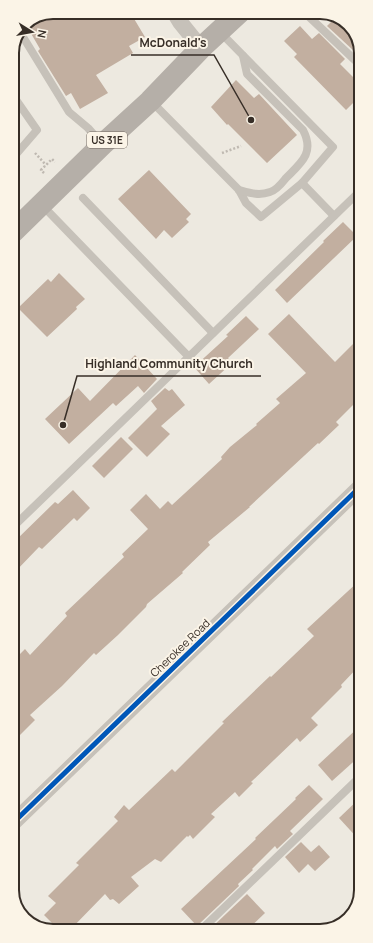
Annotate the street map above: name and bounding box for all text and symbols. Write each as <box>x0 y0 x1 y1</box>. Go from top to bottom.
north arrow <box>12 12 52 52</box>
text: N <box>34 29 50 39</box>
callout: McDonald's <box>131 31 214 55</box>
text: McDonald's <box>140 34 207 51</box>
road number: US 31E <box>87 132 127 148</box>
callout: Highland Community Church <box>77 352 261 376</box>
text: Highland Community Church <box>85 355 253 372</box>
street label: Cherokee Road <box>147 615 213 680</box>

